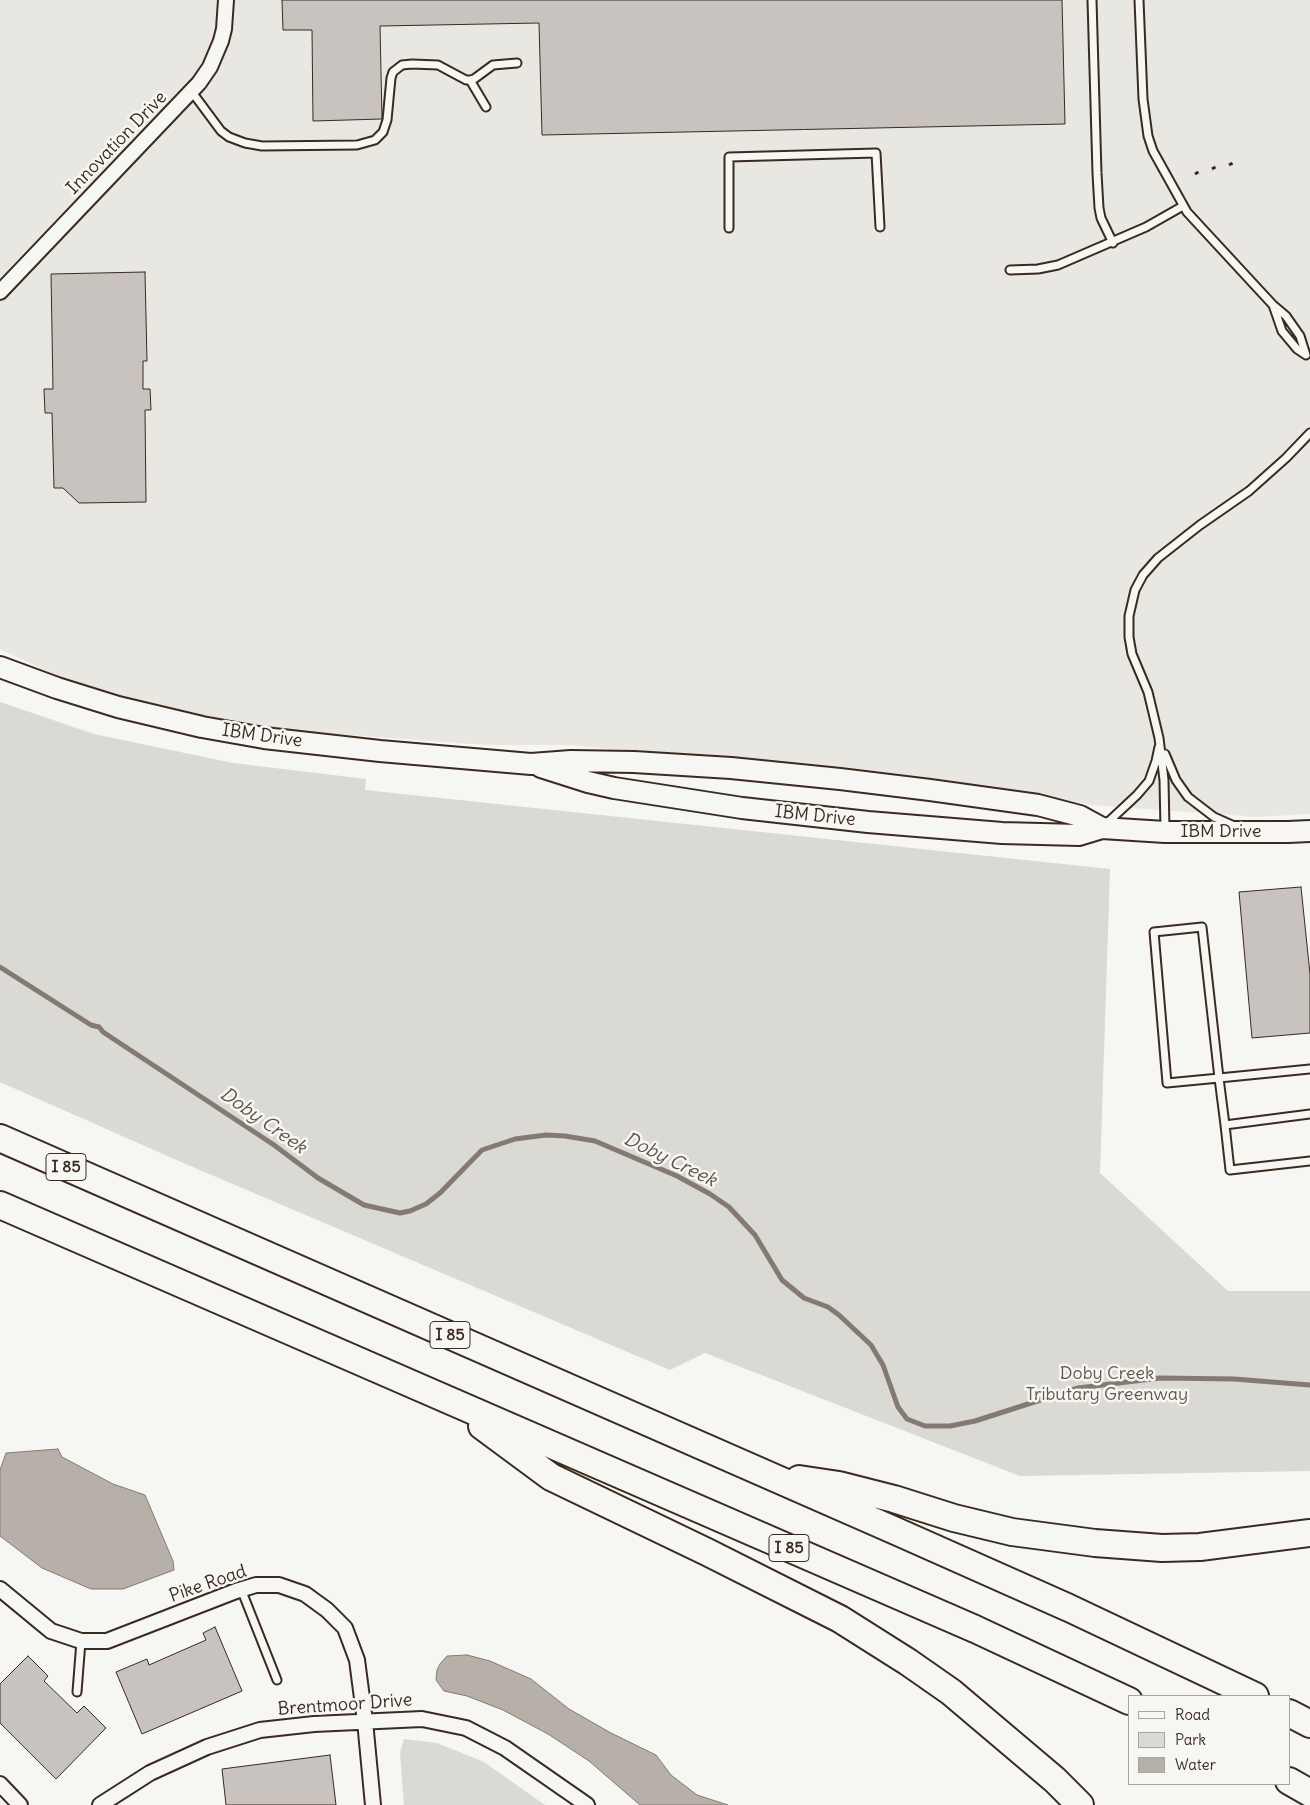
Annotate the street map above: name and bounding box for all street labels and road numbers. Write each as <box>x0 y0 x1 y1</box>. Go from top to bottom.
street label: Innovation Drive <box>62 87 172 199</box>
street label: IBM Drive <box>220 720 304 752</box>
street label: IBM Drive <box>774 801 856 831</box>
street label: IBM Drive <box>1180 821 1262 843</box>
road number: I 85 <box>46 1154 86 1180</box>
road number: I 85 <box>430 1322 470 1348</box>
road number: I 85 <box>769 1535 809 1562</box>
street label: Pike Road <box>167 1561 249 1607</box>
street label: Brentmoor Drive <box>277 1690 413 1720</box>

